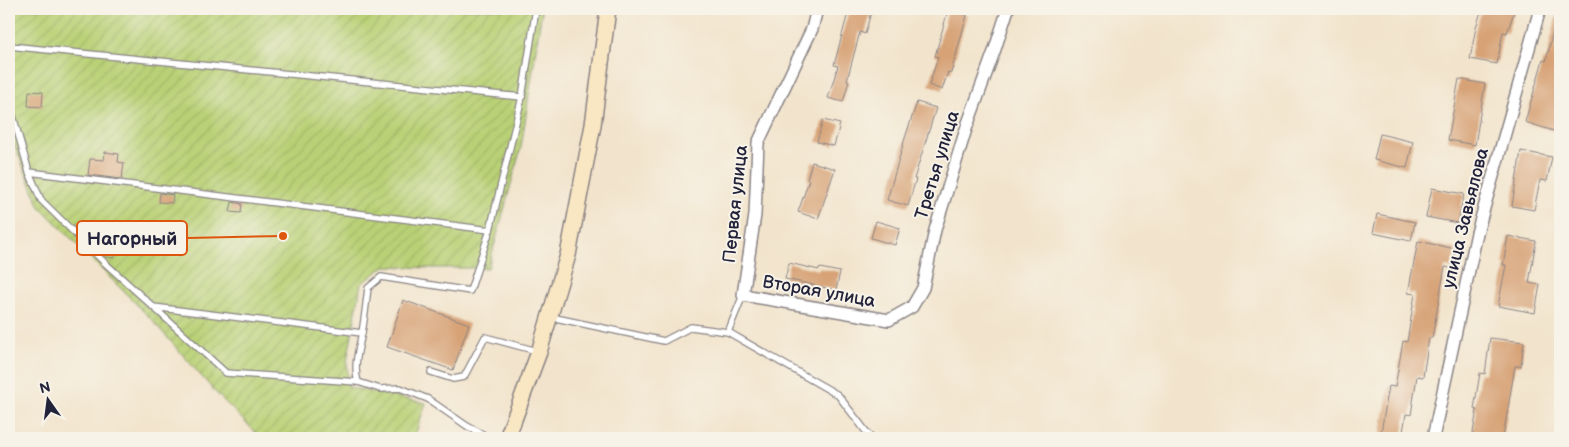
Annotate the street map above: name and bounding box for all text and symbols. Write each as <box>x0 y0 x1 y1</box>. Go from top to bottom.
street label: Третья улица <box>911 108 964 222</box>
street label: Первая улица <box>719 144 752 264</box>
street label: улица Завьялова <box>1438 145 1493 290</box>
callout: Нагорный <box>77 221 187 255</box>
text: Нагорный <box>87 228 177 251</box>
street label: Вторая улица <box>761 271 877 312</box>
north arrow <box>22 374 72 424</box>
text: N <box>38 378 52 397</box>

